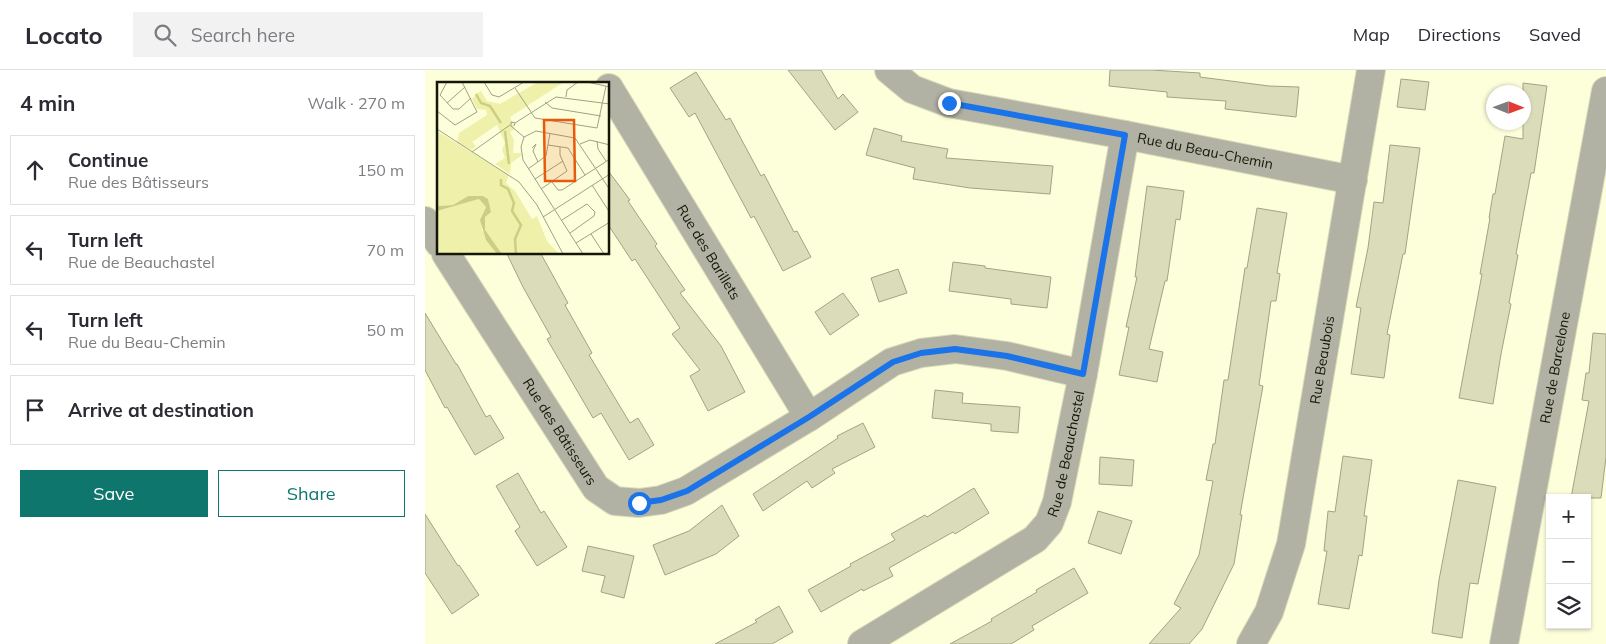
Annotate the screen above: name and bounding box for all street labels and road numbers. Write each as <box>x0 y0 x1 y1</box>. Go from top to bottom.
street label: Rue du Beau-Chemin <box>1136 129 1275 173</box>
street label: Rue des Barillets <box>673 201 745 303</box>
street label: Rue de Barcelone <box>1536 310 1574 425</box>
street label: Rue Beaubois <box>1306 314 1338 405</box>
street label: Rue des Bâtisseurs <box>519 375 601 489</box>
street label: Rue de Beauchastel <box>1043 389 1088 520</box>

